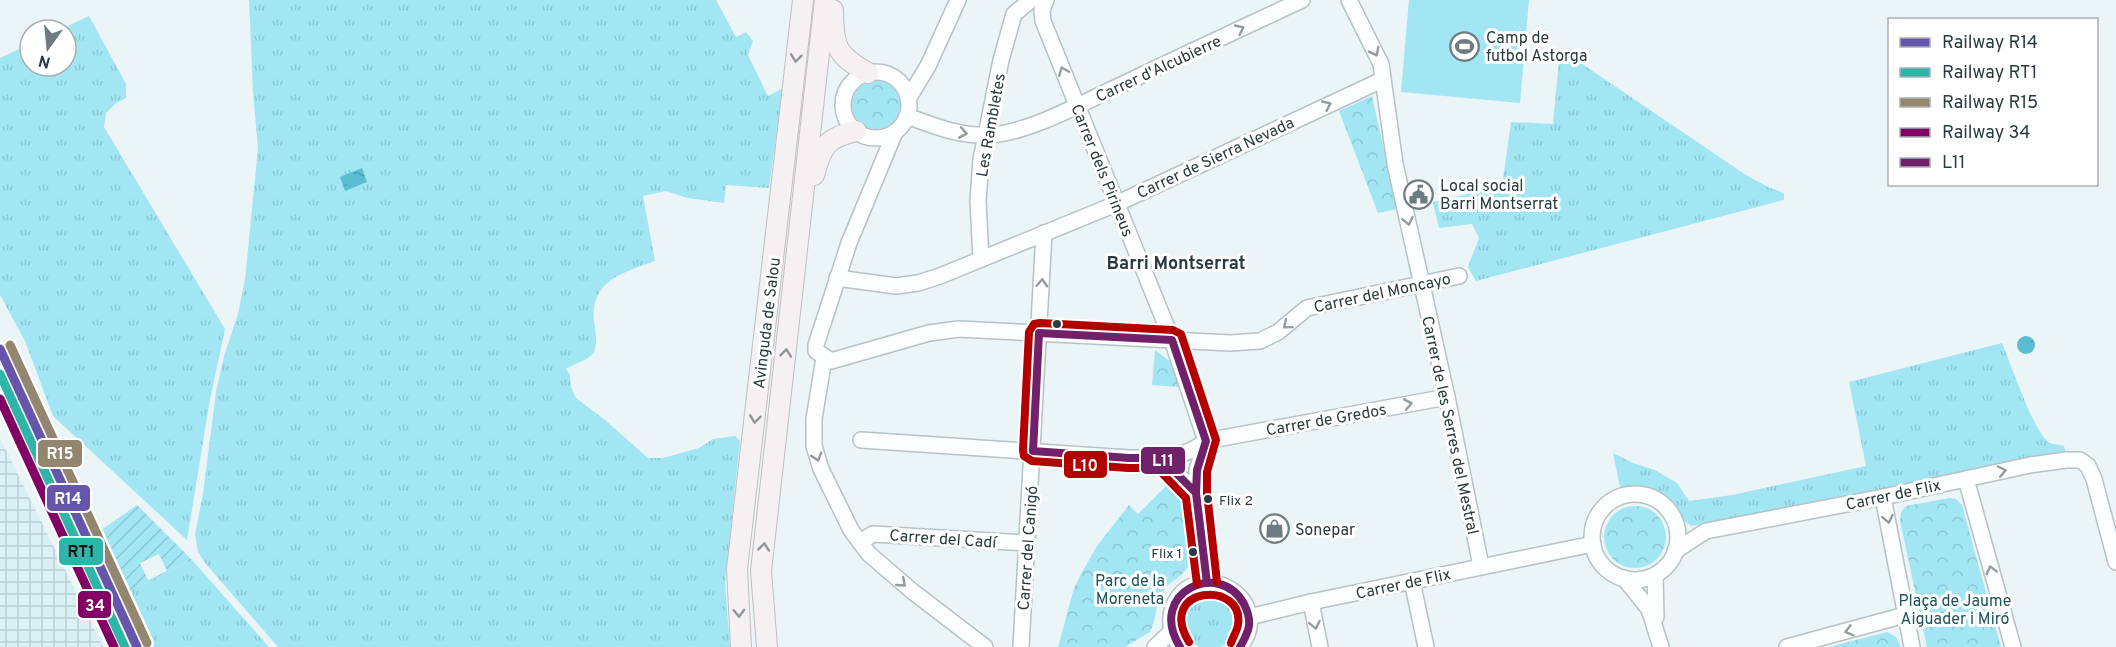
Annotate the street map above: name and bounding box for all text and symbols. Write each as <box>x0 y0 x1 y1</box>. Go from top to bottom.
north arrow <box>18 18 78 78</box>
legend <box>1888 18 2098 186</box>
one-way arrow <box>1234 24 1245 36</box>
place label: Camp de futbol Astorga <box>1486 29 1587 67</box>
sports icon: Camp de futbol Astorga <box>1449 30 1481 62</box>
street label: Carrer d'Alcubierre <box>1093 32 1225 108</box>
text: Railway R14 <box>1942 32 2038 55</box>
one-way arrow <box>1368 46 1379 57</box>
text: N <box>36 49 53 72</box>
one-way arrow <box>790 54 803 63</box>
text: Railway RT1 <box>1942 62 2038 85</box>
one-way arrow <box>1058 66 1071 77</box>
street label: Les Rambletes <box>973 72 1011 179</box>
text: Railway R15 <box>1942 92 2038 115</box>
street label: Carrer dels Pirineus <box>1065 101 1137 240</box>
one-way arrow <box>1321 101 1332 113</box>
street label: Carrer de Sierra Nevada <box>1134 114 1298 204</box>
text: Railway 34 <box>1942 122 2030 145</box>
one-way arrow <box>957 126 967 139</box>
text: L11 <box>1942 152 1966 175</box>
place label: Local social Barri Montserrat <box>1440 177 1558 215</box>
public building icon: Local social Barri Montserrat <box>1403 178 1435 210</box>
one-way arrow <box>1400 216 1413 226</box>
district label: Barri Montserrat <box>1106 253 1246 276</box>
street label: Avinguda de Salou <box>750 256 786 390</box>
street label: Carrer del Moncayo <box>1312 270 1453 318</box>
one-way arrow <box>1035 278 1048 287</box>
street label: Carrer de les Serres del Mestral <box>1416 314 1482 536</box>
one-way arrow <box>1283 317 1294 328</box>
unlabelled marker <box>1051 318 1063 330</box>
one-way arrow <box>779 349 791 358</box>
one-way arrow <box>1403 398 1413 411</box>
street label: Carrer de Gredos <box>1265 401 1388 441</box>
one-way arrow <box>749 414 761 423</box>
line badge: R15 <box>37 439 83 468</box>
text: R15 <box>46 445 74 465</box>
line badge: L11 <box>1140 446 1186 475</box>
line badge: L10 <box>1063 450 1108 479</box>
one-way arrow <box>810 451 822 462</box>
text: L11 <box>1152 452 1174 472</box>
text: L10 <box>1072 457 1098 477</box>
one-way arrow <box>1997 466 2007 479</box>
street label: Carrer de Flix <box>1844 476 1943 516</box>
line badge: R14 <box>46 484 91 512</box>
street label: Carrer del Canigó <box>1015 485 1043 611</box>
text: R14 <box>54 490 82 510</box>
marker: Flix 2 <box>1202 493 1214 505</box>
place label: Flix 2 <box>1219 493 1253 510</box>
shop icon: Sonepar <box>1258 513 1290 545</box>
one-way arrow <box>1881 514 1894 524</box>
place label: Sonepar <box>1295 521 1355 541</box>
street label: Carrer del Cadí <box>889 526 999 554</box>
line badge: RT1 <box>58 537 104 566</box>
one-way arrow <box>757 542 770 551</box>
text: RT1 <box>67 543 95 563</box>
place label: Flix 1 <box>1151 546 1182 563</box>
marker: Flix 1 <box>1187 546 1199 558</box>
street label: Carrer de Flix <box>1354 565 1453 605</box>
one-way arrow <box>1986 566 1999 576</box>
park label: Parc de la Moreneta <box>1095 572 1165 610</box>
one-way arrow <box>895 576 906 587</box>
line badge: 34 <box>77 590 112 619</box>
park label: Plaça de Jaume Aiguader i Miró <box>1899 592 2011 630</box>
text: 34 <box>85 597 105 617</box>
one-way arrow <box>733 608 746 617</box>
one-way arrow <box>1308 619 1321 629</box>
one-way arrow <box>1844 623 1854 636</box>

